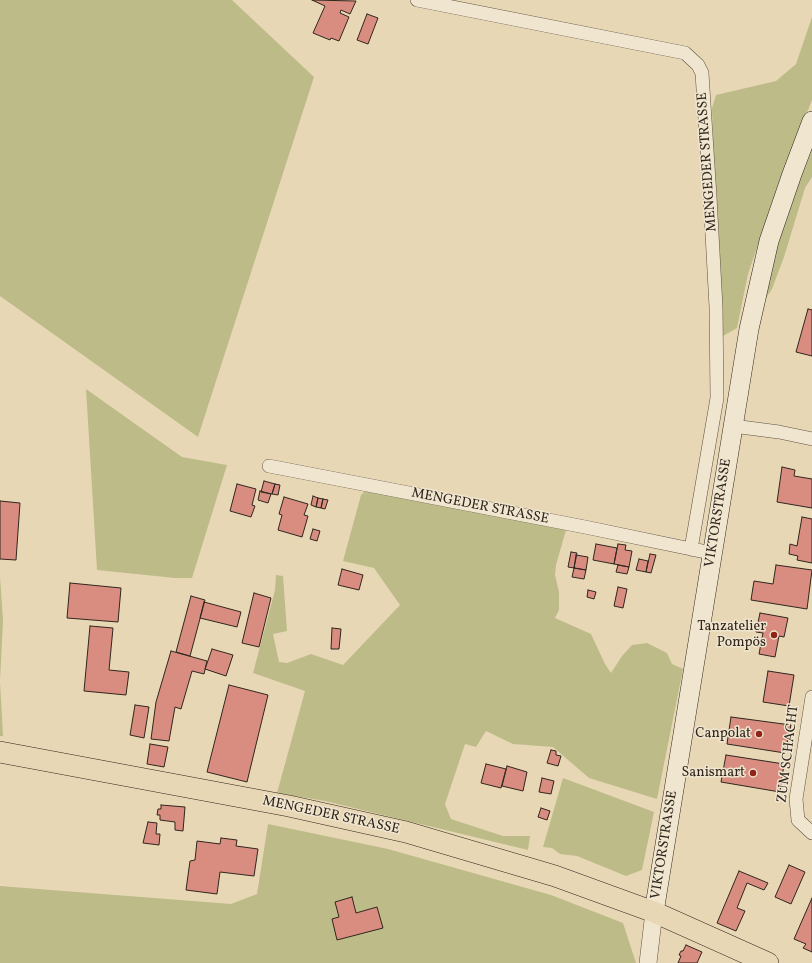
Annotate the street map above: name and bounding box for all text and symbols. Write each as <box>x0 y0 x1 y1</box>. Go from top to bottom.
street label: MENGEDER STRASSE <box>695 92 721 232</box>
street label: VIKTORSTRASSE <box>702 457 736 569</box>
street label: MENGEDER STRASSE <box>410 485 550 529</box>
place label: Tanzatelier Pompös <box>697 619 766 652</box>
marker: Tanzatelier Pompös <box>769 630 779 640</box>
street label: ZUM SCHACHT <box>775 704 803 804</box>
place label: Canpolat <box>695 726 751 742</box>
marker: Canpolat <box>754 729 764 739</box>
place label: Sanismart <box>682 765 745 781</box>
marker: Sanismart <box>748 768 758 778</box>
street label: VIKTORSTRASSE <box>648 789 682 901</box>
street label: MENGEDER STRASSE <box>261 793 401 839</box>

